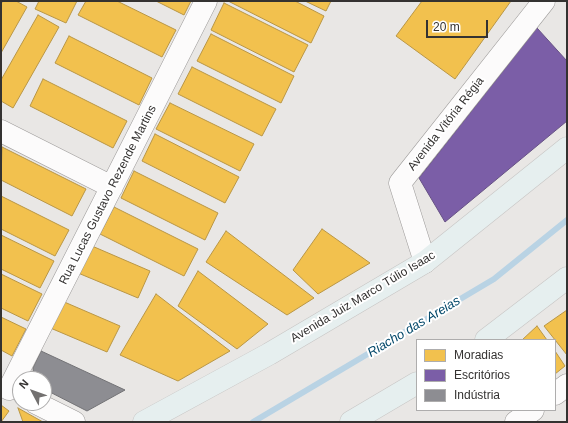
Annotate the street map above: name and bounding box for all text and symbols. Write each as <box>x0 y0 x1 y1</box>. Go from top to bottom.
scale bar <box>428 12 490 38</box>
text: 20 m <box>433 20 460 34</box>
street label: Avenida Vitória Régia <box>405 74 487 174</box>
street label: Rua Lucas Gustavo Rezende Martins <box>56 103 160 287</box>
street label: Avenida Juiz Marco Túlio Isaac <box>288 248 438 346</box>
water label: Riacho das Areias <box>365 293 463 361</box>
legend <box>416 339 556 411</box>
text: Moradias <box>454 348 503 362</box>
text: Escritórios <box>454 368 510 382</box>
north arrow <box>12 371 52 411</box>
text: N <box>17 377 31 391</box>
text: Indústria <box>454 388 500 402</box>

